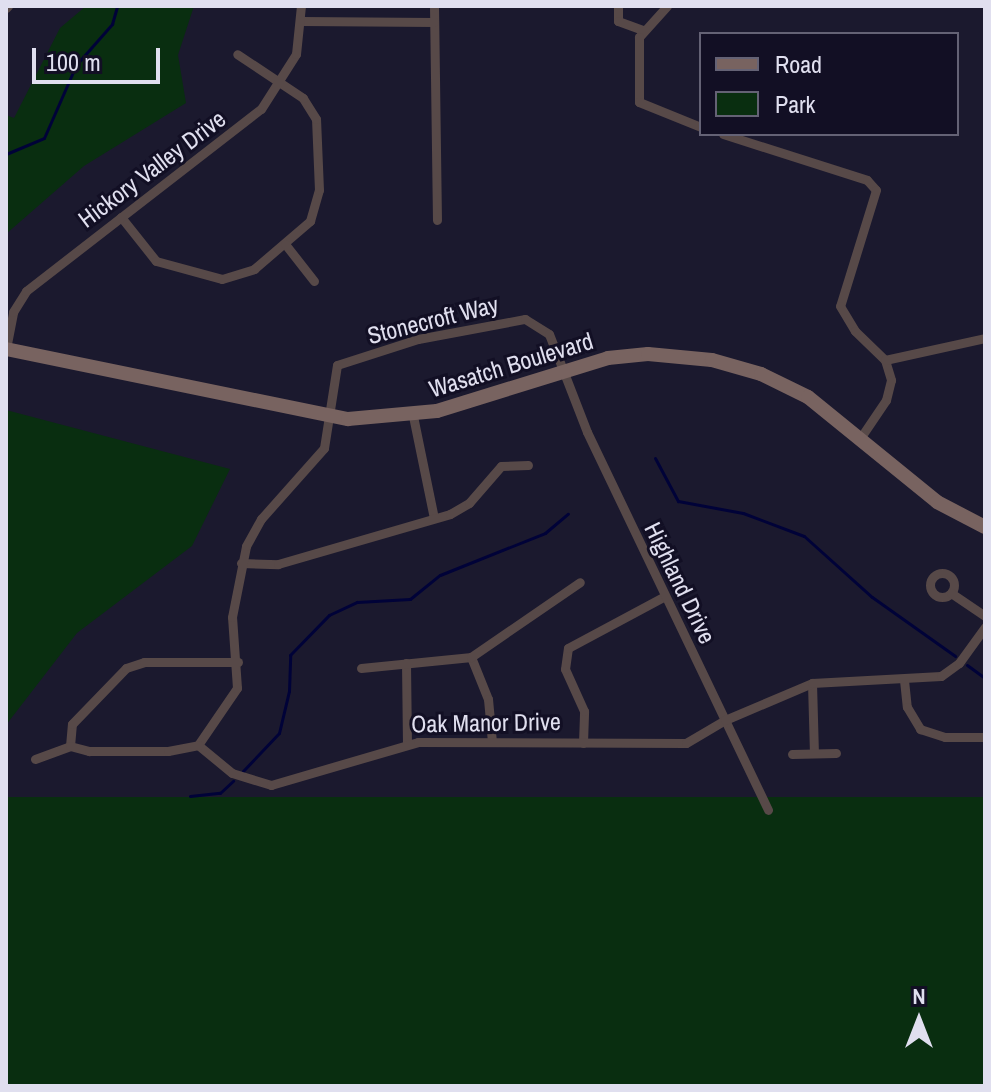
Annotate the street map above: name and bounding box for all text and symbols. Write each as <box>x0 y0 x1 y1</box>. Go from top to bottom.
scale bar <box>36 32 164 82</box>
legend <box>699 32 959 136</box>
text: 100 m <box>46 46 101 78</box>
text: Road <box>775 48 822 80</box>
text: Park <box>775 88 815 120</box>
street label: Hickory Valley Drive <box>73 104 231 234</box>
street label: Stonecroft Way <box>365 290 501 350</box>
street label: Wasatch Boulevard <box>426 326 596 404</box>
street label: Highland Drive <box>638 518 722 648</box>
street label: Oak Manor Drive <box>411 707 561 739</box>
north arrow <box>879 980 959 1060</box>
text: N <box>912 981 926 1011</box>

